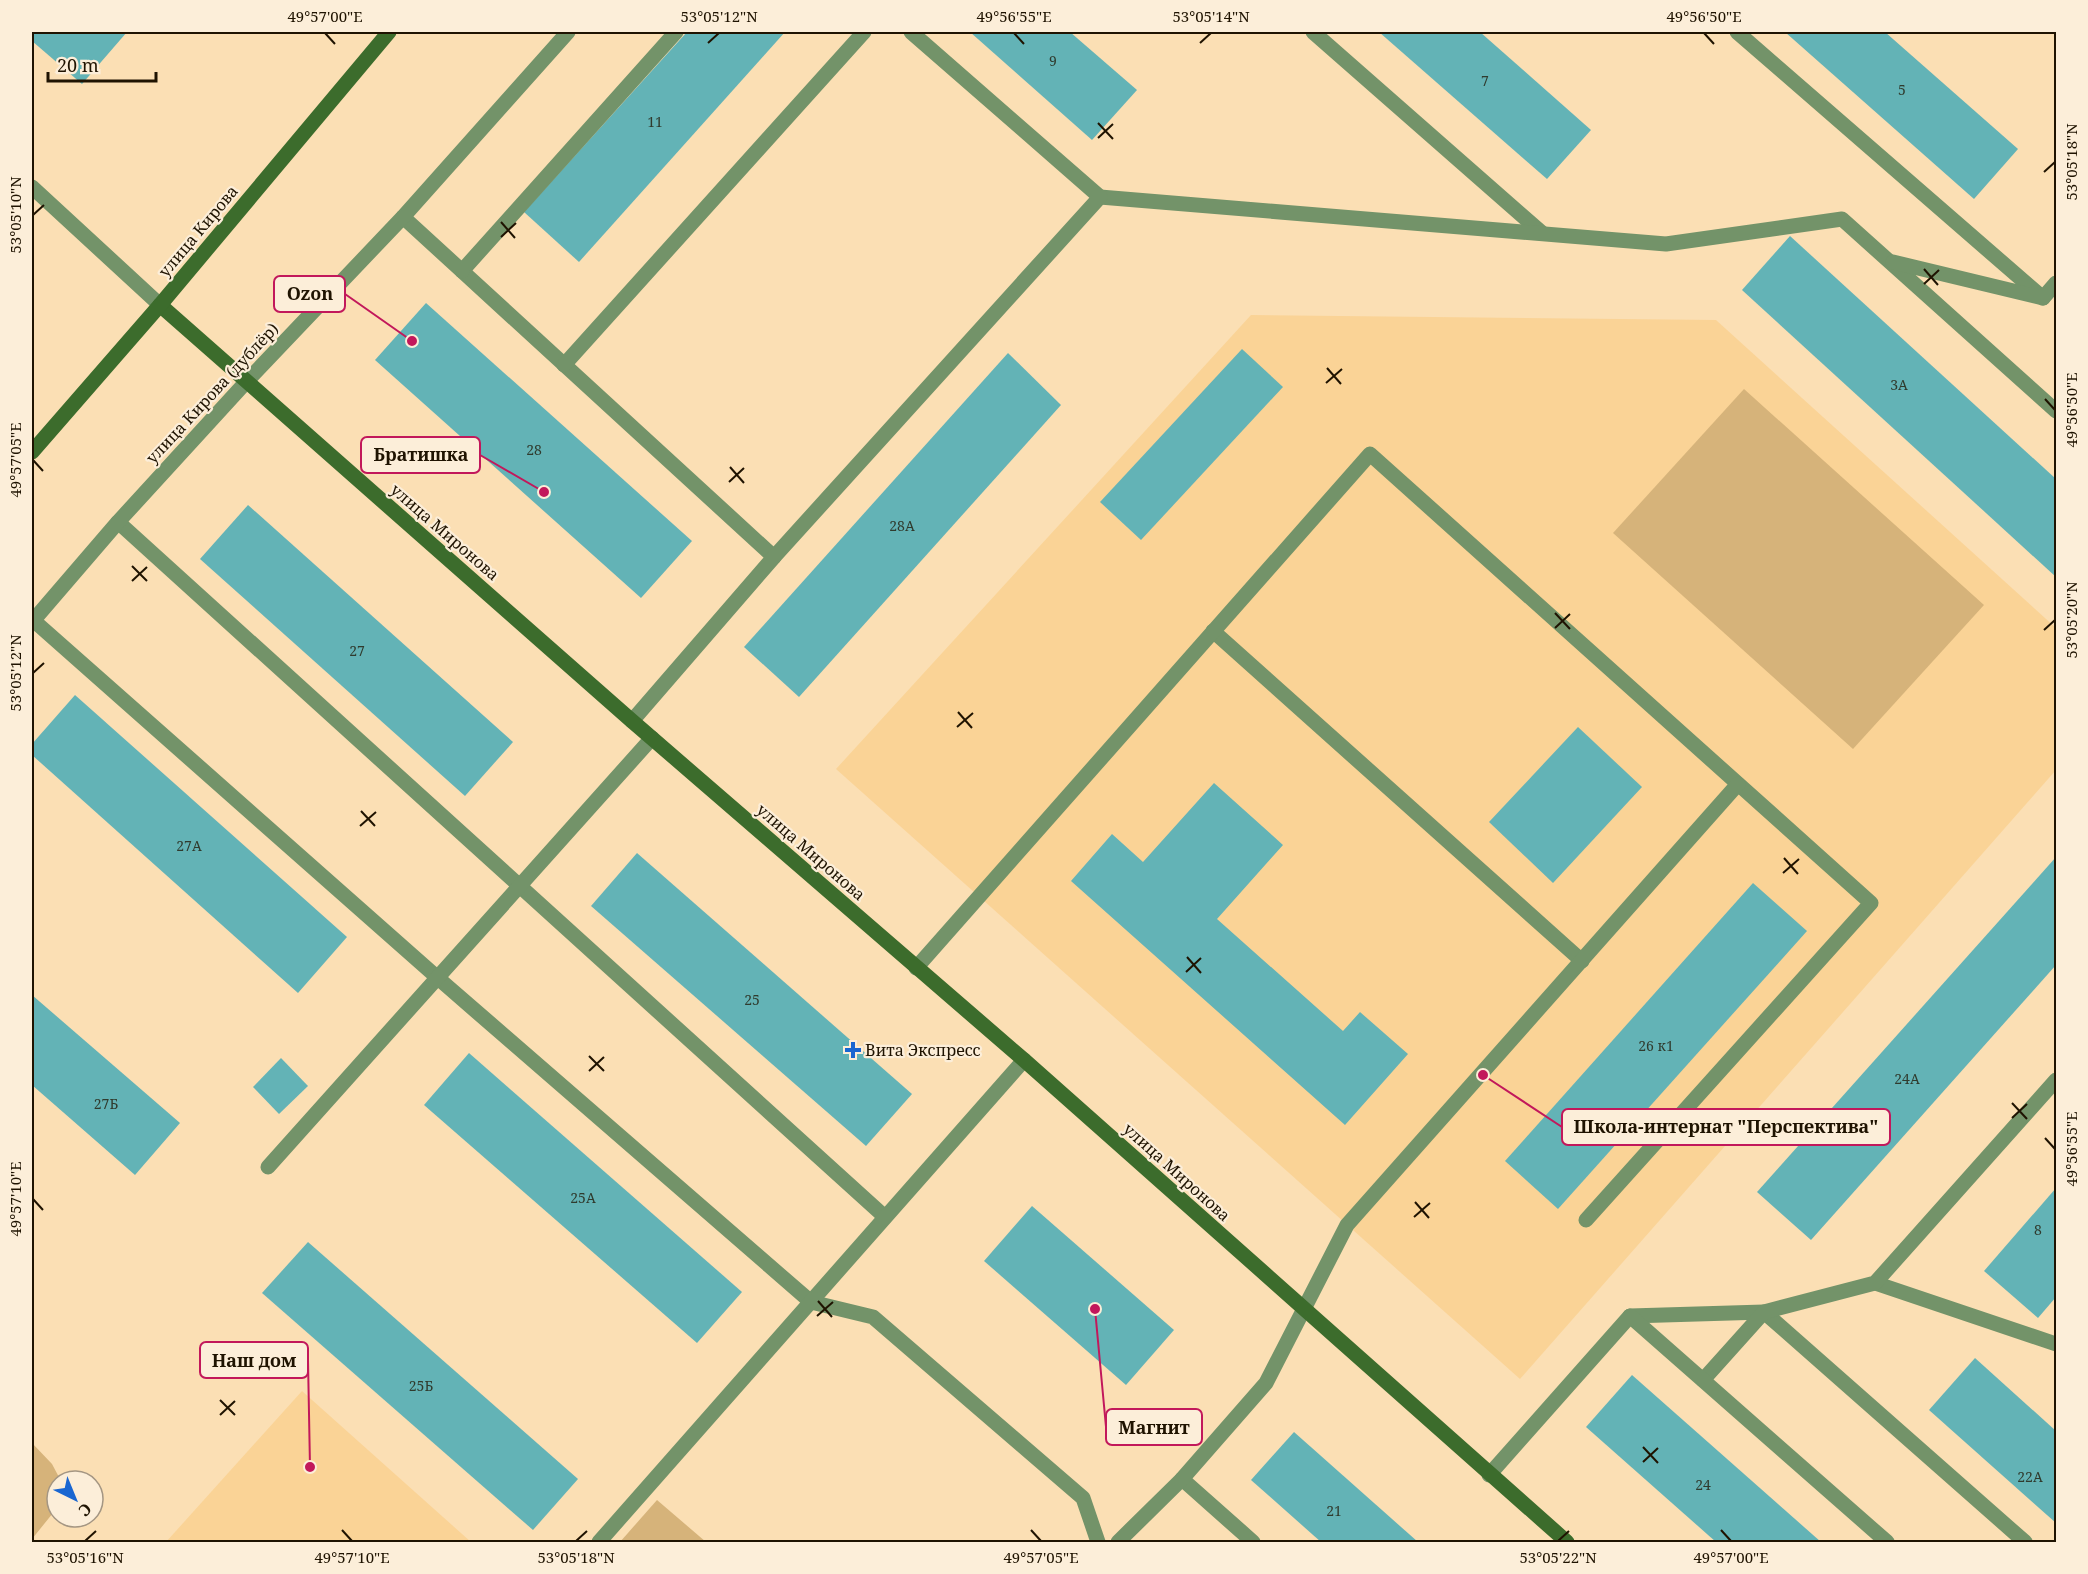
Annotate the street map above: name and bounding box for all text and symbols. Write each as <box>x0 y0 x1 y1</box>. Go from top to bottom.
text: 49°57'00"E <box>287 6 363 26</box>
text: 53°05'12"N <box>680 6 758 26</box>
text: 49°56'55"E <box>976 6 1052 26</box>
text: 53°05'14"N <box>1172 6 1250 26</box>
text: 49°56'50"E <box>1666 6 1742 26</box>
scale bar <box>48 45 156 83</box>
house number: 9 <box>1049 51 1057 70</box>
text: 20 m <box>57 53 99 77</box>
house number: 7 <box>1481 71 1489 90</box>
house number: 5 <box>1898 80 1906 99</box>
house number: 11 <box>647 112 663 131</box>
text: 53°05'18"N <box>2061 123 2081 201</box>
text: 53°05'10"N <box>5 176 25 254</box>
street label: улица Кирова <box>153 181 243 281</box>
callout: Ozon <box>274 276 345 312</box>
text: Ozon <box>287 281 333 305</box>
street label: улица Кирова (дублёр) <box>141 318 283 468</box>
text: 49°56'50"E <box>2061 372 2081 448</box>
house number: 3А <box>1890 375 1908 394</box>
text: 49°57'05"E <box>5 422 25 498</box>
callout: Братишка <box>361 437 480 473</box>
house number: 28 <box>526 440 542 459</box>
text: Братишка <box>374 442 469 466</box>
street label: улица Миронова <box>386 479 504 585</box>
house number: 28А <box>889 516 915 535</box>
text: 53°05'20"N <box>2061 581 2081 659</box>
text: 53°05'12"N <box>5 634 25 712</box>
house number: 27 <box>349 641 365 660</box>
street label: улица Миронова <box>752 799 870 905</box>
house number: 27А <box>176 836 202 855</box>
house number: 25 <box>744 990 760 1009</box>
house number: 26 к1 <box>1638 1036 1674 1055</box>
place label: Вита Экспресс <box>865 1039 981 1061</box>
marker: Вита Экспресс <box>846 1043 860 1057</box>
house number: 24А <box>1894 1069 1920 1088</box>
house number: 27Б <box>94 1094 118 1113</box>
callout: Школа-интернат "Перспектива" <box>1562 1109 1890 1145</box>
text: 49°56'55"E <box>2061 1111 2081 1187</box>
text: Школа-интернат "Перспектива" <box>1574 1114 1878 1138</box>
street label: улица Миронова <box>1119 1118 1235 1226</box>
text: 49°57'10"E <box>5 1161 25 1237</box>
house number: 25А <box>570 1188 596 1207</box>
house number: 8 <box>2034 1220 2042 1239</box>
callout: Наш дом <box>200 1342 308 1378</box>
text: Наш дом <box>212 1348 297 1372</box>
house number: 25Б <box>409 1376 433 1395</box>
callout: Магнит <box>1106 1409 1202 1445</box>
text: Магнит <box>1118 1415 1190 1439</box>
house number: 22А <box>2017 1467 2043 1486</box>
north arrow <box>45 1469 105 1529</box>
house number: 24 <box>1695 1475 1711 1494</box>
text: С <box>74 1498 97 1522</box>
house number: 21 <box>1326 1501 1342 1520</box>
text: 53°05'16"N <box>46 1547 124 1567</box>
text: 49°57'10"E <box>314 1547 390 1567</box>
text: 53°05'18"N <box>537 1547 615 1567</box>
text: 49°57'05"E <box>1003 1547 1079 1567</box>
text: 53°05'22"N <box>1519 1547 1597 1567</box>
text: 49°57'00"E <box>1693 1547 1769 1567</box>

